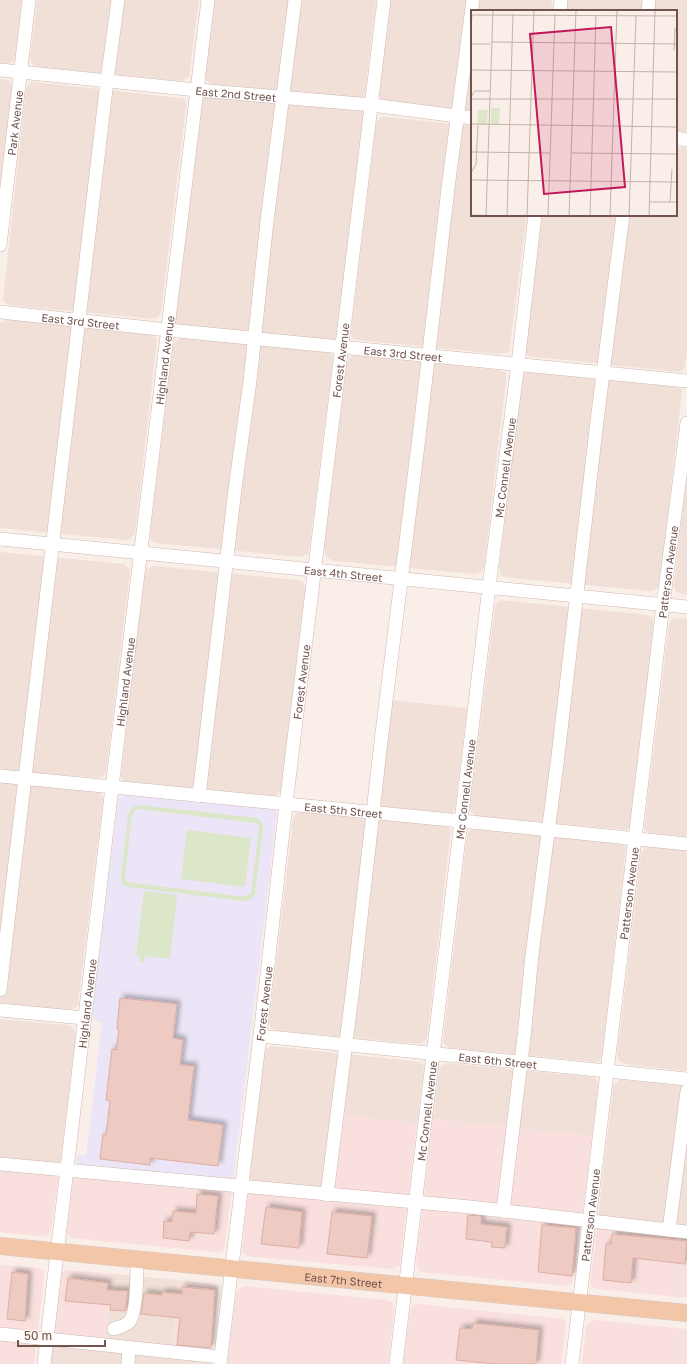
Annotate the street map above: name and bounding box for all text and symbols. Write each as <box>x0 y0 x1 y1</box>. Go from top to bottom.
inset map <box>471 10 677 216</box>
street label: East 2nd Street <box>195 83 277 103</box>
street label: Park Avenue <box>4 90 25 156</box>
street label: East 3rd Street <box>41 310 120 331</box>
street label: Highland Avenue <box>152 315 176 405</box>
street label: Forest Avenue <box>329 322 351 398</box>
street label: East 3rd Street <box>363 343 443 363</box>
street label: Mc Connell Avenue <box>492 417 517 518</box>
street label: Patterson Avenue <box>655 525 680 619</box>
street label: East 4th Street <box>303 563 383 583</box>
street label: Highland Avenue <box>113 636 137 727</box>
street label: Forest Avenue <box>290 644 312 720</box>
street label: Mc Connell Avenue <box>452 738 477 840</box>
street label: East 5th Street <box>304 799 383 820</box>
street label: Patterson Avenue <box>616 846 640 941</box>
street label: Highland Avenue <box>75 958 98 1049</box>
street label: Forest Avenue <box>253 965 274 1042</box>
street label: East 6th Street <box>458 1050 538 1070</box>
street label: Mc Connell Avenue <box>414 1060 439 1162</box>
street label: Patterson Avenue <box>578 1168 602 1262</box>
street label: East 7th Street <box>304 1269 383 1290</box>
scale bar <box>18 1322 105 1348</box>
text: 50 m <box>24 1328 52 1343</box>

